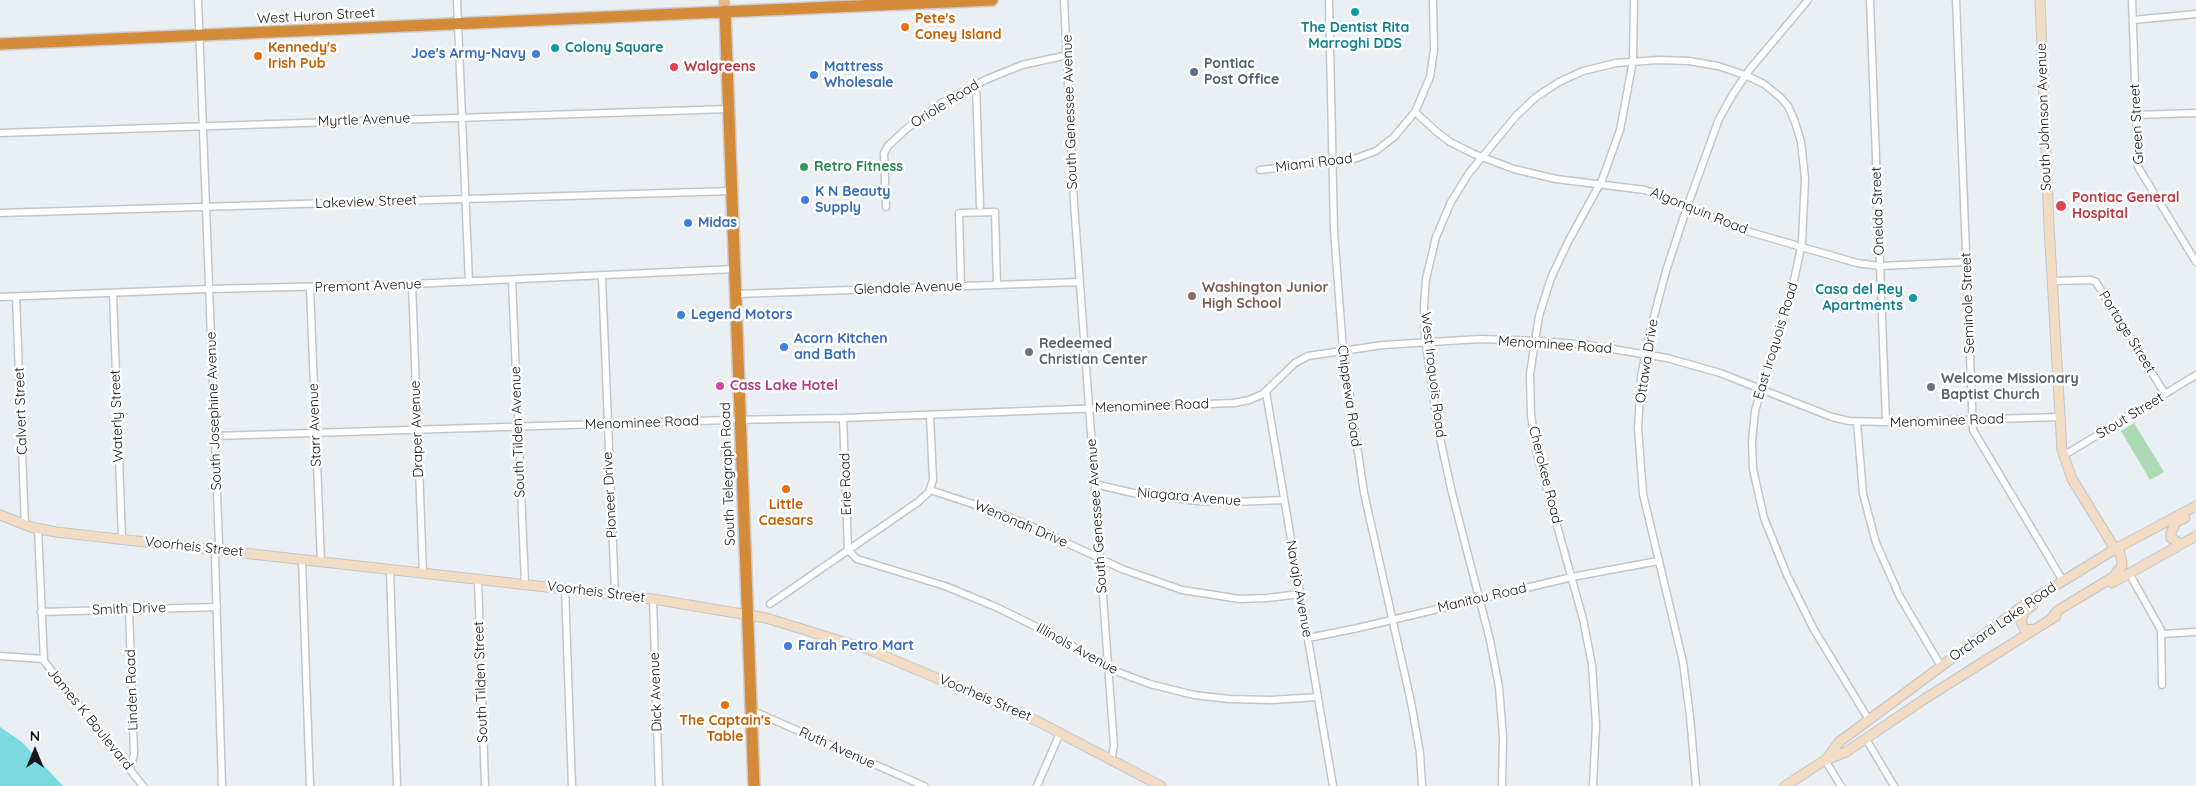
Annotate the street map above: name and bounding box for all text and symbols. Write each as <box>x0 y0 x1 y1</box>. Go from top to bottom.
street label: West Huron Street <box>257 5 375 27</box>
marker: The Dentist Rita Marroghi DDS <box>1349 6 1361 18</box>
place label: Pete's Coney Island <box>915 11 1001 44</box>
place label: The Dentist Rita Marroghi DDS <box>1301 20 1409 52</box>
marker: Pete's Coney Island <box>899 21 911 33</box>
street label: South Genessee Avenue <box>1059 34 1081 190</box>
place label: Kennedy's Irish Pub <box>268 40 337 72</box>
place label: Colony Square <box>565 40 663 56</box>
marker: Colony Square <box>549 42 561 54</box>
street label: South Johnson Avenue <box>2033 43 2055 191</box>
place label: Joe's Army-Navy <box>411 46 526 62</box>
marker: Joe's Army-Navy <box>530 48 542 60</box>
marker: Kennedy's Irish Pub <box>252 50 264 62</box>
place label: Pontiac Post Office <box>1204 56 1279 88</box>
place label: Walgreens <box>684 59 756 75</box>
place label: Mattress Wholesale <box>824 59 894 92</box>
marker: Walgreens <box>668 61 680 73</box>
marker: Pontiac Post Office <box>1188 66 1200 78</box>
marker: Mattress Wholesale <box>808 69 820 81</box>
street label: Oriole Road <box>908 76 982 132</box>
street label: Green Street <box>2126 83 2148 165</box>
street label: Myrtle Avenue <box>318 110 410 130</box>
street label: Miami Road <box>1275 150 1353 176</box>
place label: Retro Fitness <box>814 159 903 175</box>
marker: Retro Fitness <box>798 161 810 173</box>
street label: Oneida Street <box>1868 166 1888 256</box>
place label: K N Beauty Supply <box>815 184 891 216</box>
street label: Algonquin Road <box>1648 184 1750 238</box>
place label: Pontiac General Hospital <box>2072 190 2179 222</box>
street label: Lakeview Street <box>315 192 417 212</box>
marker: K N Beauty Supply <box>799 194 811 206</box>
marker: Pontiac General Hospital <box>2054 199 2068 213</box>
place label: Midas <box>698 215 737 231</box>
marker: Midas <box>682 217 694 229</box>
street label: Seminole Street <box>1958 252 1978 354</box>
street label: Premont Avenue <box>314 276 422 296</box>
street label: Glendale Avenue <box>854 278 962 298</box>
place label: Washington Junior High School <box>1202 280 1328 312</box>
street label: East Iroquois Road <box>1750 280 1802 402</box>
place label: Casa del Rey Apartments <box>1815 282 1903 314</box>
street label: Portage Street <box>2095 288 2159 376</box>
marker: Washington Junior High School <box>1186 290 1198 302</box>
marker: Casa del Rey Apartments <box>1907 292 1919 304</box>
place label: Legend Motors <box>691 307 792 323</box>
marker: Legend Motors <box>675 309 687 321</box>
street label: West Iroquois Road <box>1417 311 1449 439</box>
street label: Ottawa Drive <box>1632 318 1662 404</box>
street label: South Josephine Avenue <box>203 331 225 491</box>
place label: Acorn Kitchen and Bath <box>794 331 888 364</box>
street label: Menominee Road <box>1497 333 1613 357</box>
place label: Redeemed Christian Center <box>1039 336 1148 368</box>
marker: Acorn Kitchen and Bath <box>778 341 790 353</box>
street label: Chippewa Road <box>1334 344 1364 448</box>
marker: Redeemed Christian Center <box>1023 346 1035 358</box>
street label: South Tilden Avenue <box>507 366 529 498</box>
street label: Calvert Street <box>11 367 31 455</box>
street label: Waterly Street <box>107 369 127 463</box>
place label: Welcome Missionary Baptist Church <box>1941 371 2079 404</box>
place label: Cass Lake Hotel <box>730 378 838 394</box>
street label: Draper Avenue <box>407 380 427 478</box>
marker: Cass Lake Hotel <box>714 380 726 392</box>
marker: Welcome Missionary Baptist Church <box>1925 381 1937 393</box>
street label: Starr Avenue <box>305 383 325 467</box>
street label: Stout Street <box>2093 389 2167 443</box>
street label: Menominee Road <box>1095 396 1209 416</box>
street label: South Telegraph Road <box>717 402 739 546</box>
street label: Menominee Road <box>1890 411 2004 431</box>
street label: Menominee Road <box>585 413 699 433</box>
street label: Cherokee Road <box>1525 424 1565 526</box>
street label: South Genessee Avenue <box>1083 438 1111 594</box>
street label: Pioneer Drive <box>599 451 621 539</box>
street label: Erie Road <box>837 452 855 516</box>
marker: Little Caesars <box>780 483 792 495</box>
street label: Niagara Avenue <box>1136 484 1242 510</box>
place label: Little Caesars <box>759 497 813 530</box>
street label: Wenonah Drive <box>972 497 1070 551</box>
street label: Voorheis Street <box>144 533 244 561</box>
street label: Navajo Avenue <box>1282 539 1316 639</box>
street label: Voorheis Street <box>546 578 646 606</box>
street label: Orchard Lake Road <box>1946 579 2060 665</box>
street label: Manitou Road <box>1436 580 1528 616</box>
street label: Smith Drive <box>92 599 166 619</box>
street label: Illinois Avenue <box>1033 620 1121 678</box>
street label: South Tilden Street <box>470 621 492 743</box>
place label: Farah Petro Mart <box>798 638 914 654</box>
marker: Farah Petro Mart <box>782 640 794 652</box>
street label: Linden Road <box>122 649 142 731</box>
street label: Dick Avenue <box>646 652 666 732</box>
street label: James K Boulevard <box>44 664 136 774</box>
street label: Voorheis Street <box>936 671 1034 725</box>
marker: The Captain's Table <box>719 699 731 711</box>
place label: The Captain's Table <box>679 713 771 746</box>
street label: Ruth Avenue <box>796 724 878 772</box>
north arrow <box>10 726 60 776</box>
text: N <box>30 727 40 745</box>

